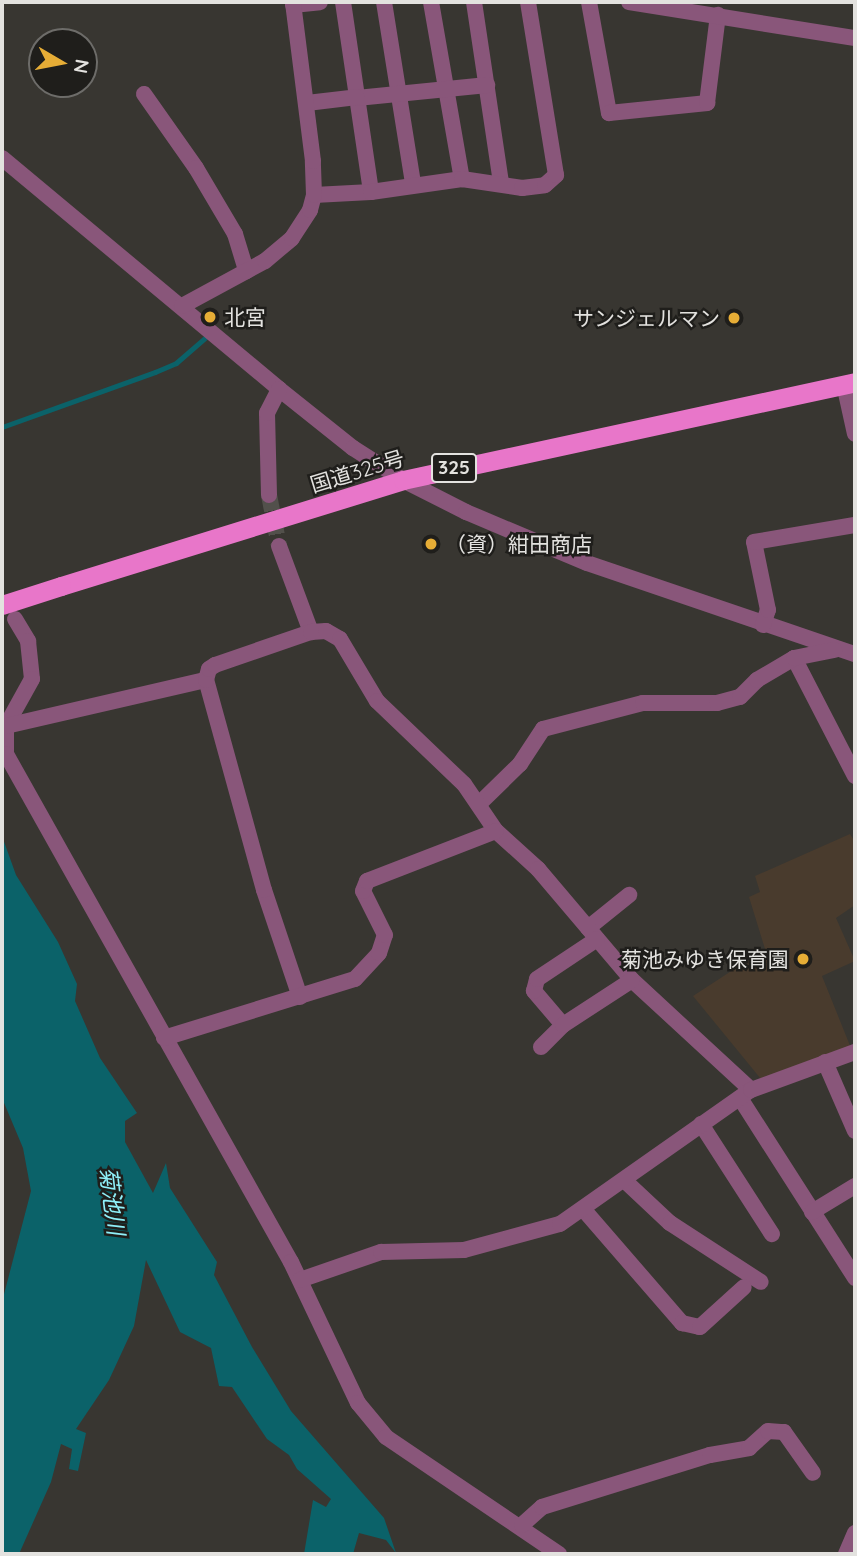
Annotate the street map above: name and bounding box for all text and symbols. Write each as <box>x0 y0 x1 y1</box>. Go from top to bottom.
north arrow <box>28 28 98 98</box>
text: N <box>69 57 95 75</box>
place label: 北宮 <box>224 304 266 330</box>
place label: サンジェルマン <box>573 305 720 331</box>
marker: 北宮 <box>202 309 218 325</box>
marker: サンジェルマン <box>726 310 742 326</box>
street label: 国道325号 <box>307 445 407 497</box>
road number: 325 <box>430 453 478 484</box>
place label: （資）紺田商店 <box>445 531 592 557</box>
marker: （資）紺田商店 <box>423 536 439 552</box>
place label: 菊池みゆき保育園 <box>621 946 789 972</box>
marker: 菊池みゆき保育園 <box>795 951 811 967</box>
water label: 菊池川 <box>94 1165 130 1237</box>

